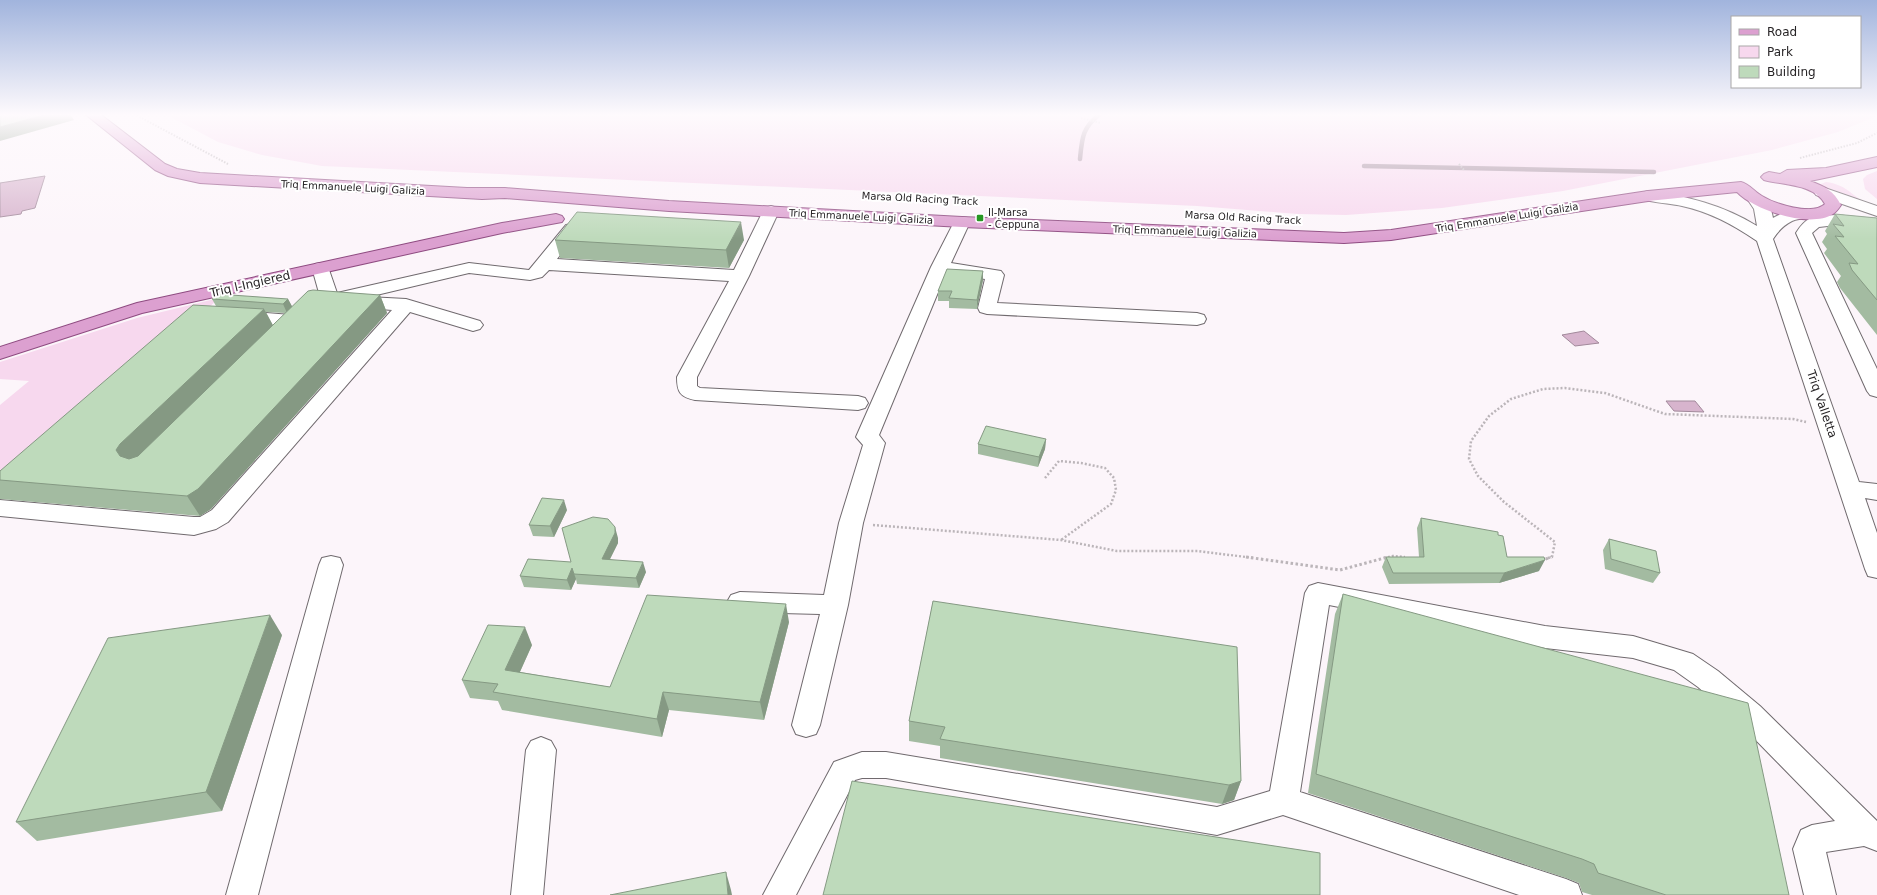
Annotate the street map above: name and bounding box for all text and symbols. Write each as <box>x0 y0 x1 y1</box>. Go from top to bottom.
legend <box>1731 16 1861 88</box>
text: Road <box>1767 25 1797 39</box>
text: Park <box>1767 45 1793 59</box>
text: Building <box>1767 65 1816 79</box>
street label: Triq Emmanuele Luigi Galizia <box>280 178 425 197</box>
street label: Marsa Old Racing Track <box>861 190 979 207</box>
street label: Triq Emmanuele Luigi Galizia <box>1434 201 1579 234</box>
street label: Triq Emmanuele Luigi Galizia <box>788 207 933 226</box>
place label: Il-Marsa - Ċeppuna <box>988 207 1039 230</box>
street label: Marsa Old Racing Track <box>1184 209 1302 226</box>
marker: Il-Marsa - Ċeppuna <box>975 213 985 223</box>
street label: Triq Emmanuele Luigi Galizia <box>1112 223 1257 240</box>
street label: Triq l-Ingiered <box>207 268 292 300</box>
street label: Triq Valletta <box>1804 367 1840 440</box>

